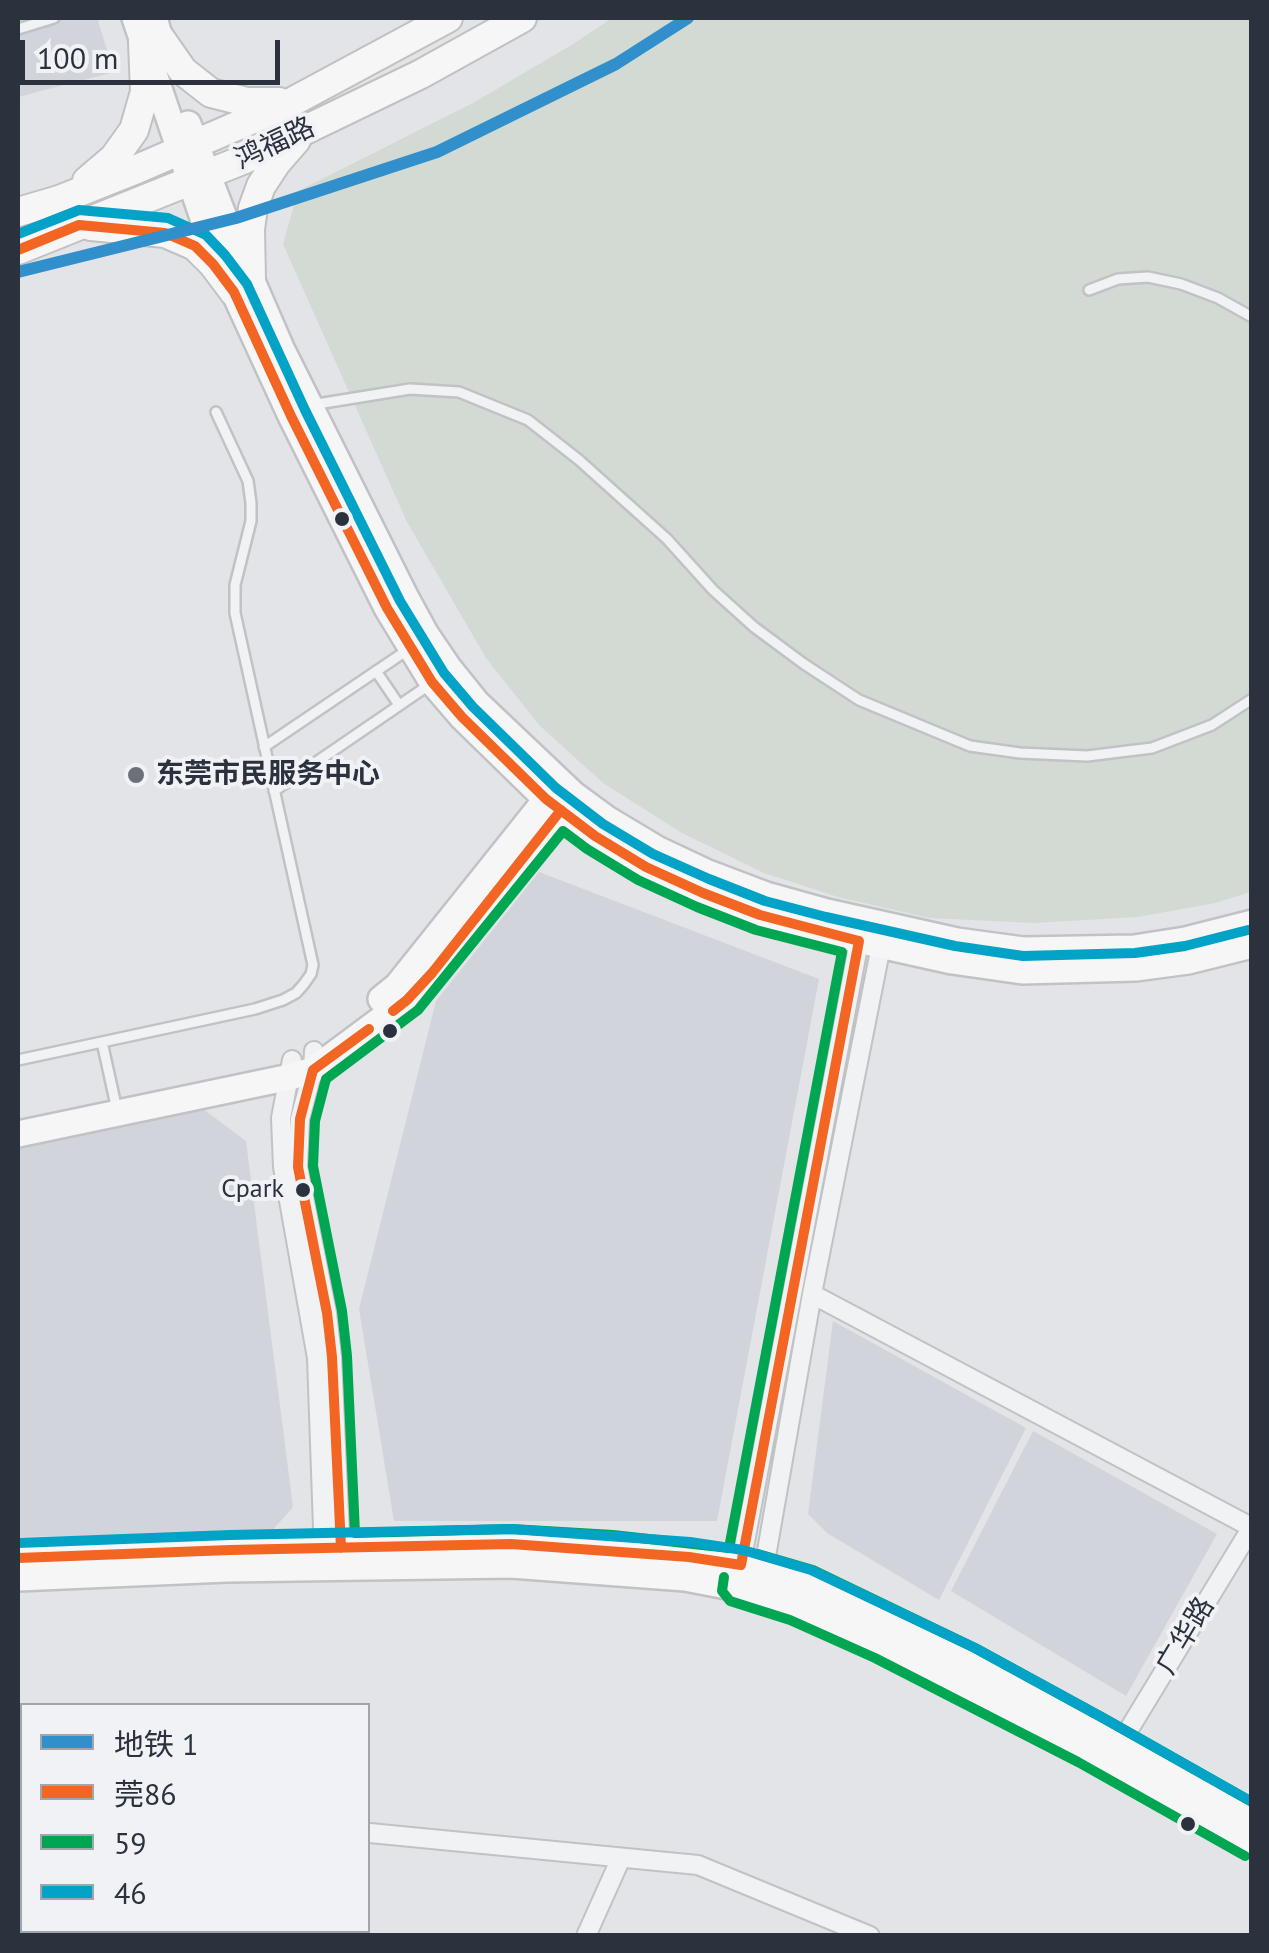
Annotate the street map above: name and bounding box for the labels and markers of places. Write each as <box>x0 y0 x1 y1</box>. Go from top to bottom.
unlabelled marker <box>332 509 352 529</box>
place label: 东莞市民服务中心 <box>156 758 380 792</box>
marker: 东莞市民服务中心 <box>125 764 147 786</box>
unlabelled marker <box>380 1021 400 1041</box>
place label: Cpark <box>221 1174 284 1206</box>
marker: Cpark <box>293 1180 313 1200</box>
unlabelled marker <box>1178 1814 1198 1834</box>

